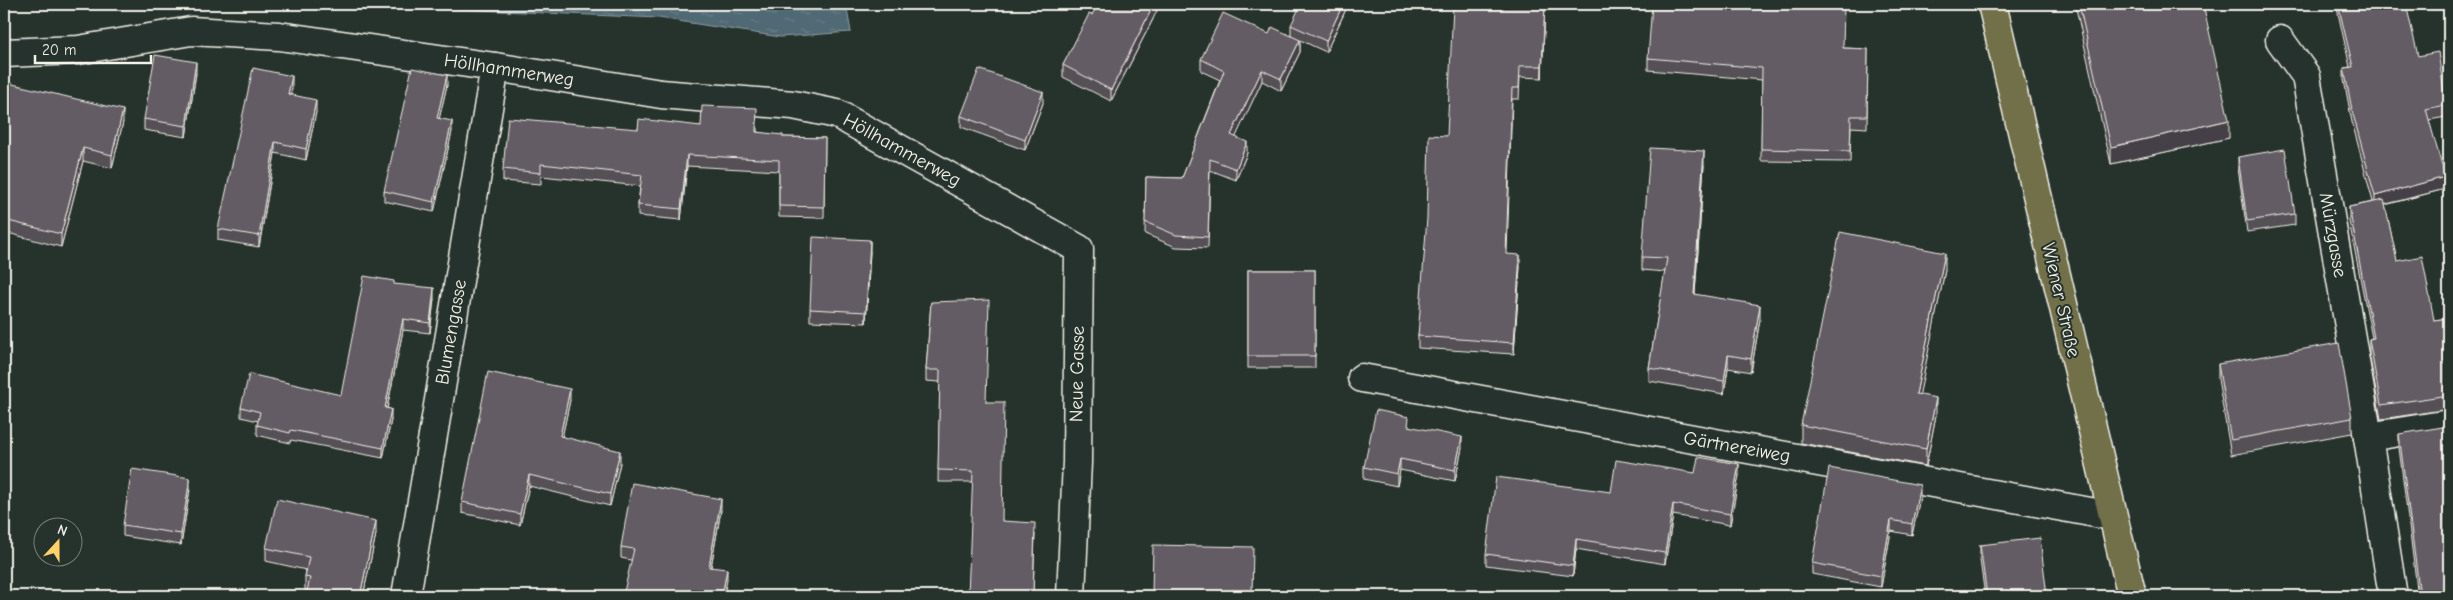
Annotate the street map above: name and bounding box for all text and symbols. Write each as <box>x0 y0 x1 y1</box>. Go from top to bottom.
scale bar <box>35 32 151 64</box>
text: 20 m <box>42 41 76 59</box>
street label: Höllhammerweg <box>442 49 576 91</box>
street label: Höllhammerweg <box>839 109 965 191</box>
street label: Mürzgasse <box>2315 191 2351 279</box>
street label: Wiener Straße <box>2037 241 2085 359</box>
street label: Blumengasse <box>431 278 471 386</box>
street label: Neue Gasse <box>1065 326 1089 422</box>
street label: Gärtnereiweg <box>1682 427 1792 467</box>
north arrow <box>32 518 82 568</box>
text: N <box>55 521 70 540</box>

